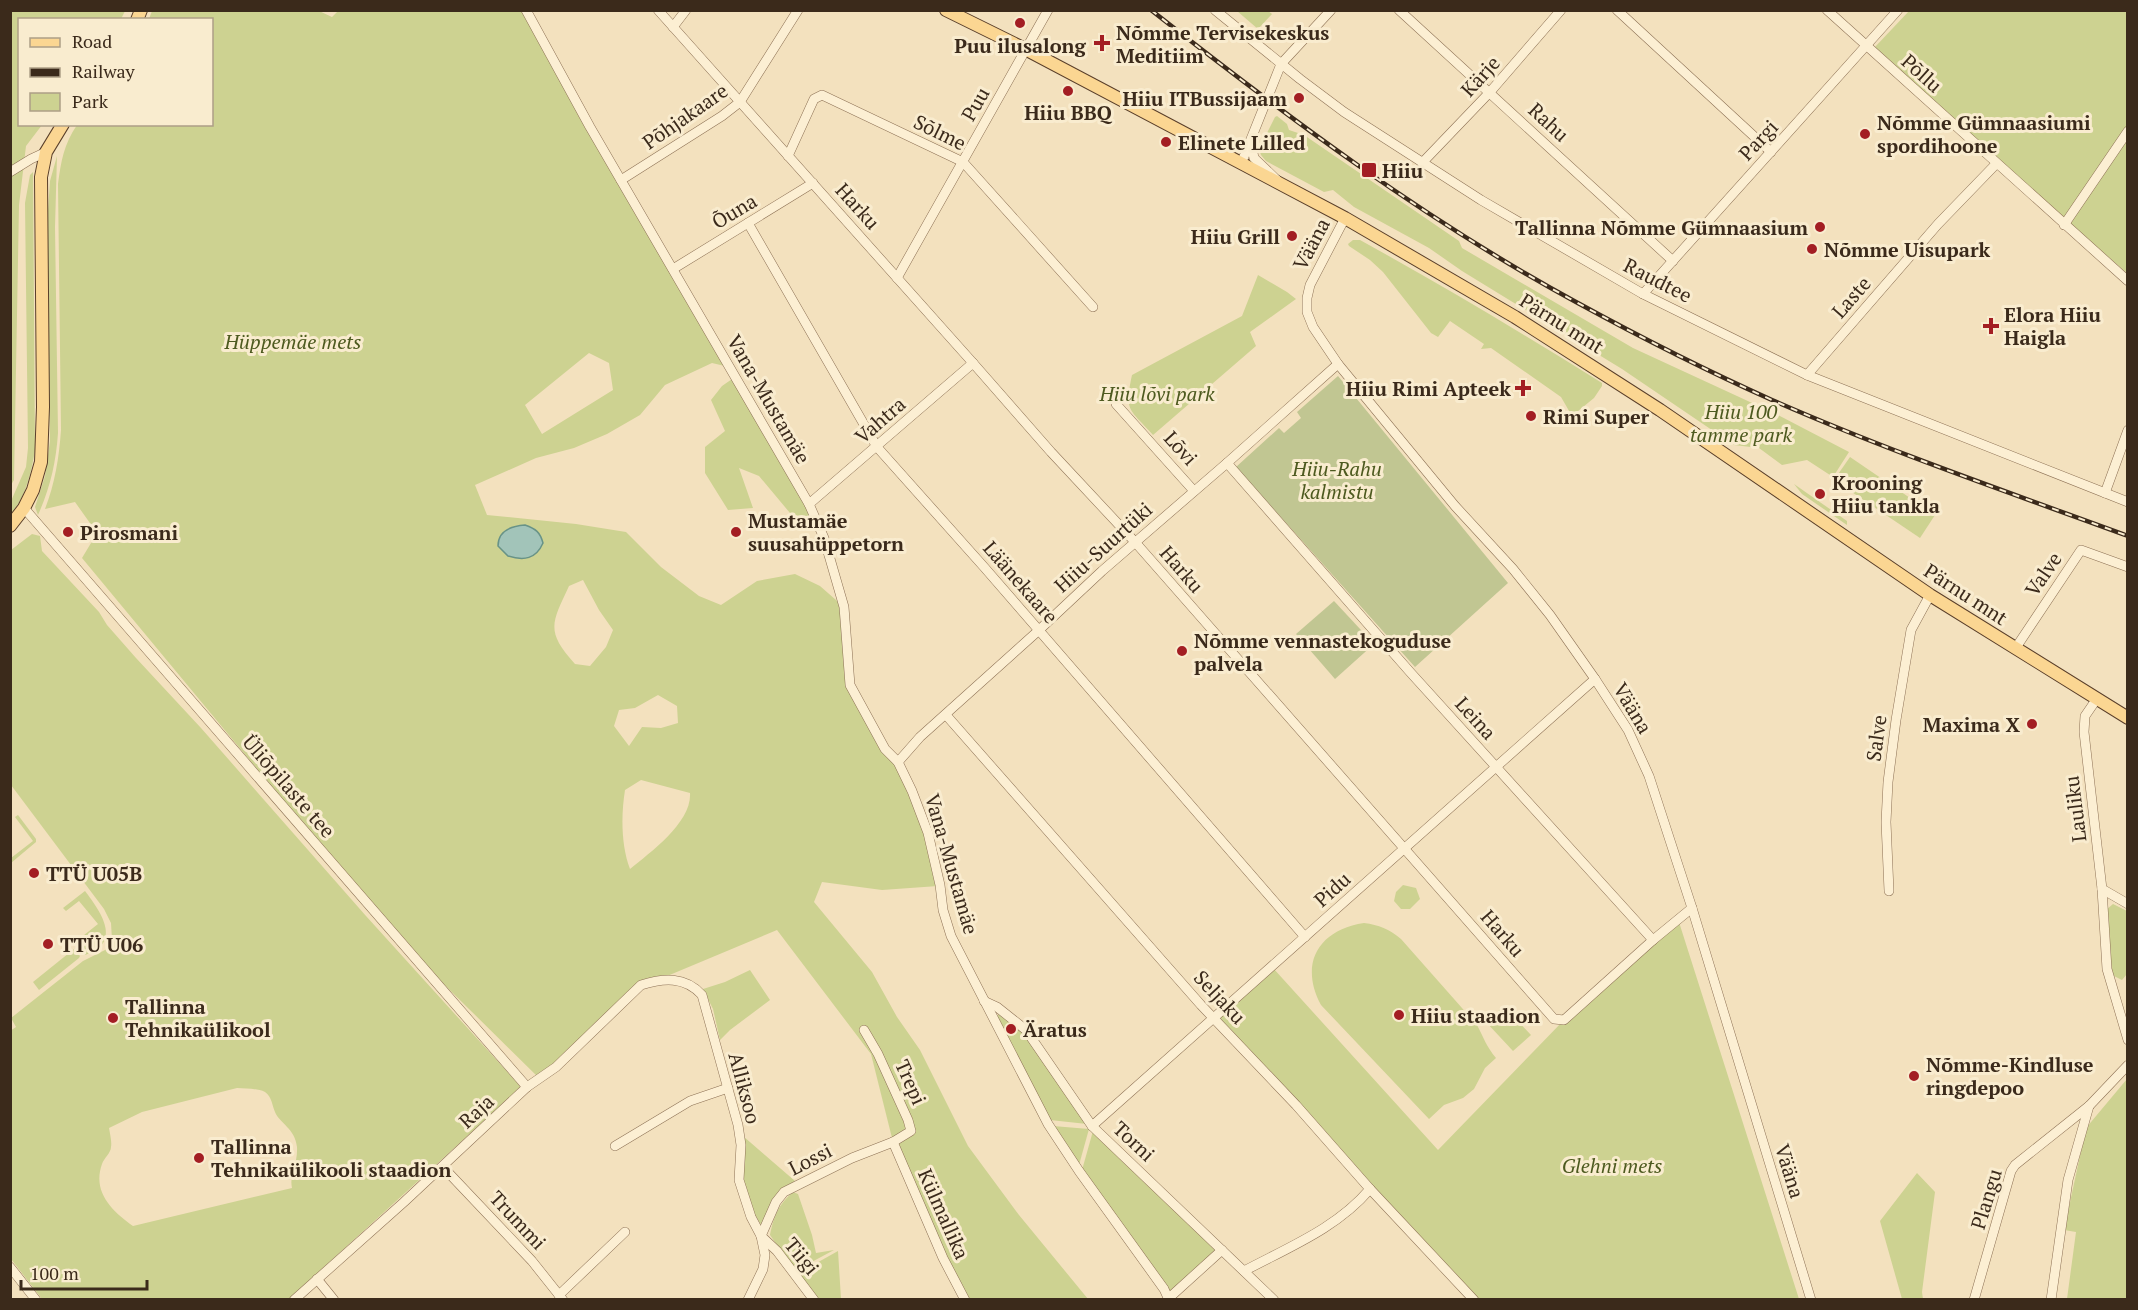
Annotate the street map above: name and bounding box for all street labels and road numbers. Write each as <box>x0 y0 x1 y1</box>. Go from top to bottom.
street label: Põllu <box>1896 48 1948 98</box>
street label: Kärje <box>1454 50 1506 102</box>
street label: Põhjakaare <box>637 77 733 155</box>
street label: Puu <box>955 82 995 126</box>
street label: Rahu <box>1523 96 1575 148</box>
street label: Sõlme <box>909 108 971 156</box>
street label: Pargi <box>1732 114 1784 166</box>
street label: Harku <box>830 177 886 235</box>
street label: Õuna <box>706 187 762 235</box>
street label: Vääna <box>1286 213 1336 275</box>
street label: Raudtee <box>1619 251 1697 309</box>
street label: Laste <box>1825 270 1877 324</box>
street label: Pärnu mnt <box>1515 287 1610 360</box>
street label: Vana-Mustamäe <box>721 329 817 469</box>
street label: Vahtra <box>849 390 911 450</box>
street label: Lõvi <box>1158 425 1204 471</box>
street label: Hiiu-Suurtüki <box>1048 496 1158 598</box>
street label: Läänekaare <box>978 535 1064 629</box>
street label: Harku <box>1154 540 1210 598</box>
street label: Valve <box>2018 547 2068 601</box>
street label: Pärnu mnt <box>1919 557 2013 631</box>
street label: Vääna <box>1607 677 1659 739</box>
street label: Leina <box>1450 691 1502 745</box>
street label: Salve <box>1859 713 1893 763</box>
street label: Üliõpilaste tee <box>237 729 341 843</box>
street label: Lauliku <box>2058 774 2092 844</box>
street label: Vana-Mustamäe <box>919 791 985 937</box>
street label: Pidu <box>1308 865 1356 913</box>
street label: Harku <box>1475 904 1531 962</box>
street label: Seljaku <box>1188 964 1252 1030</box>
street label: Alliksoo <box>723 1049 767 1127</box>
street label: Trepi <box>889 1055 933 1109</box>
street label: Raja <box>453 1088 499 1134</box>
street label: Torni <box>1107 1115 1161 1167</box>
street label: Lossi <box>784 1137 836 1181</box>
street label: Vääna <box>1769 1141 1811 1201</box>
street label: Külmallika <box>912 1165 976 1263</box>
street label: Plangu <box>1964 1165 2008 1233</box>
street label: Trummi <box>484 1185 552 1255</box>
street label: Tiigi <box>779 1232 825 1280</box>

